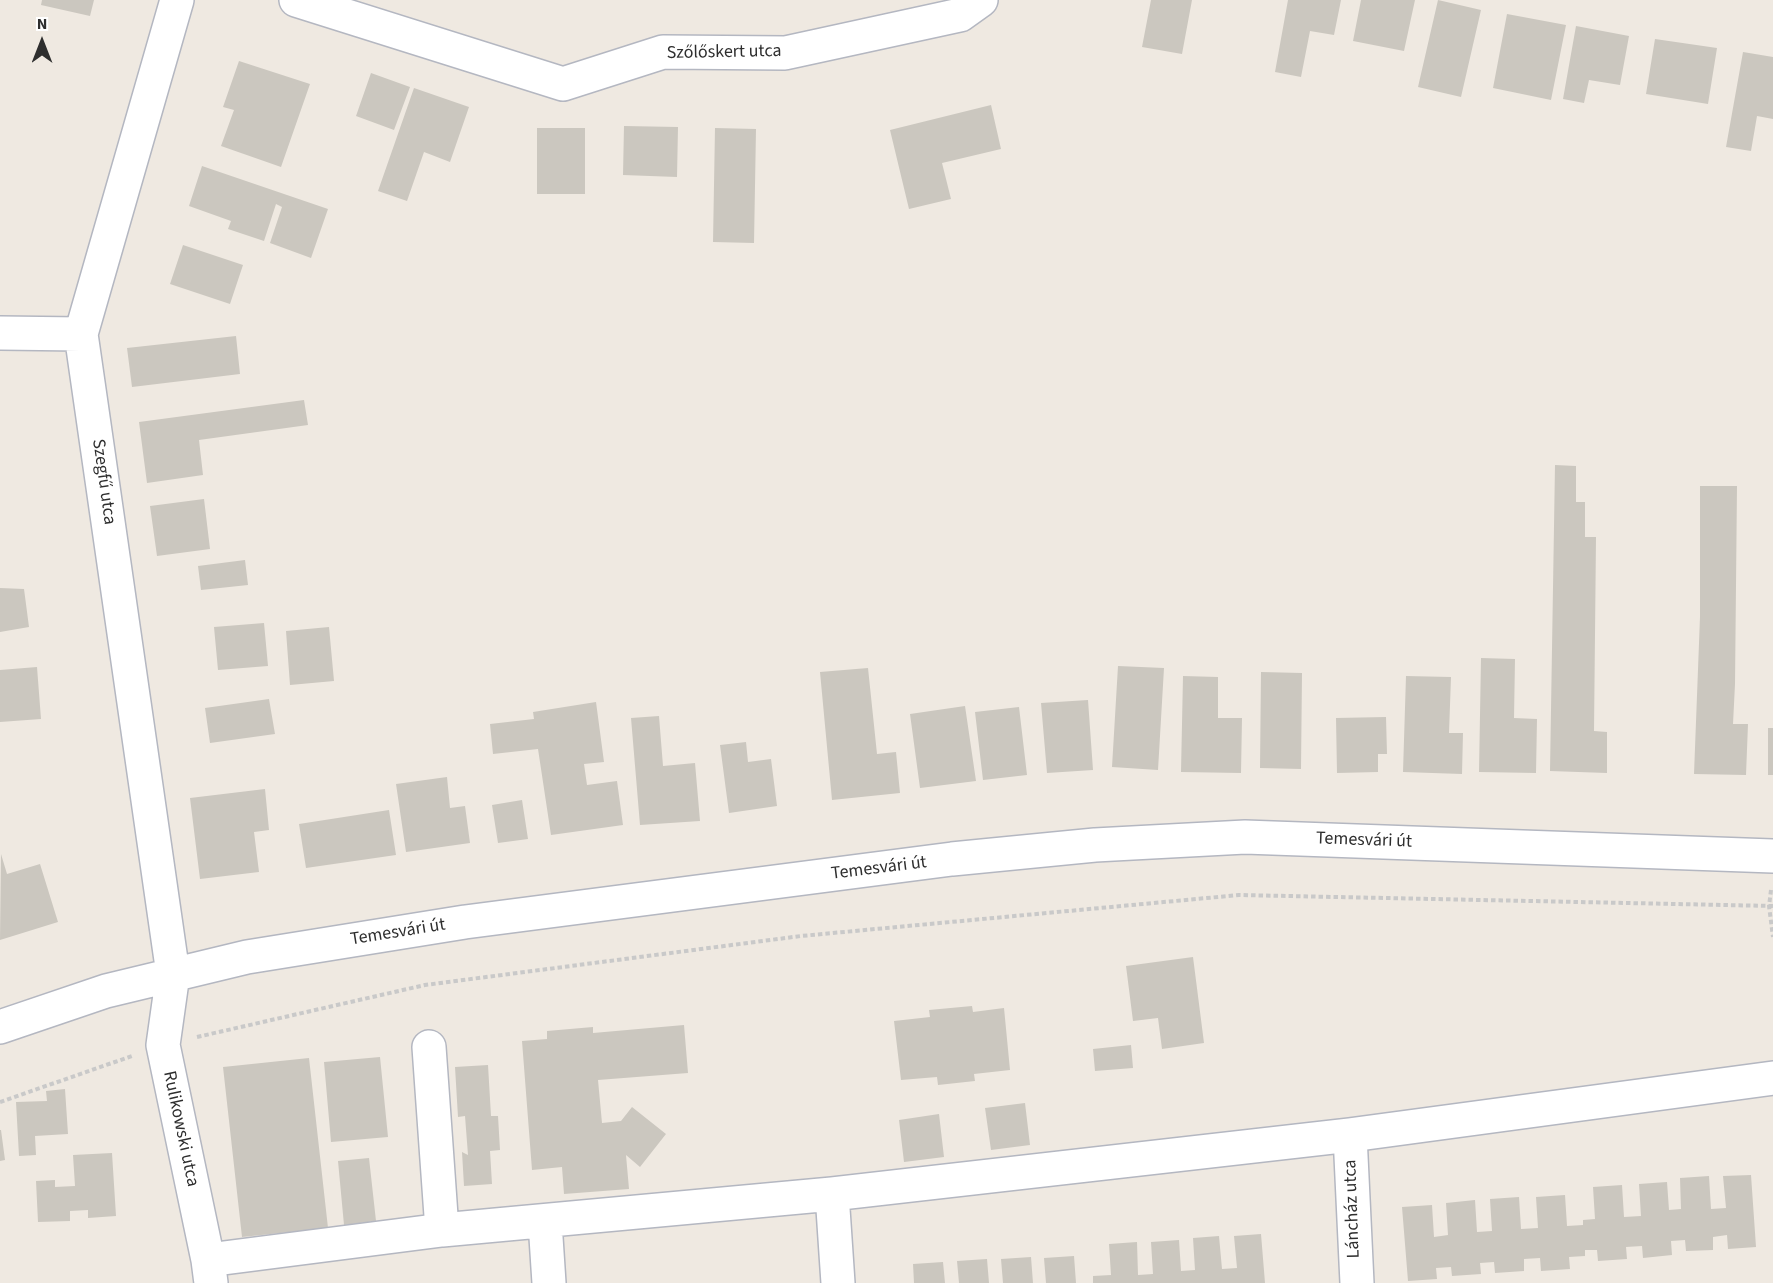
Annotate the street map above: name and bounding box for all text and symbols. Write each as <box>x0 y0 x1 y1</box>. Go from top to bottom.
north arrow <box>12 12 72 72</box>
text: N <box>37 13 47 35</box>
street label: Szőlőskert utca <box>666 41 782 65</box>
street label: Szegfű utca <box>86 438 120 526</box>
street label: Temesvári út <box>1316 829 1412 853</box>
street label: Temesvári út <box>830 852 928 886</box>
street label: Temesvári út <box>349 915 447 951</box>
street label: Rulikowski utca <box>157 1069 203 1189</box>
street label: Láncház utca <box>1340 1159 1366 1259</box>

